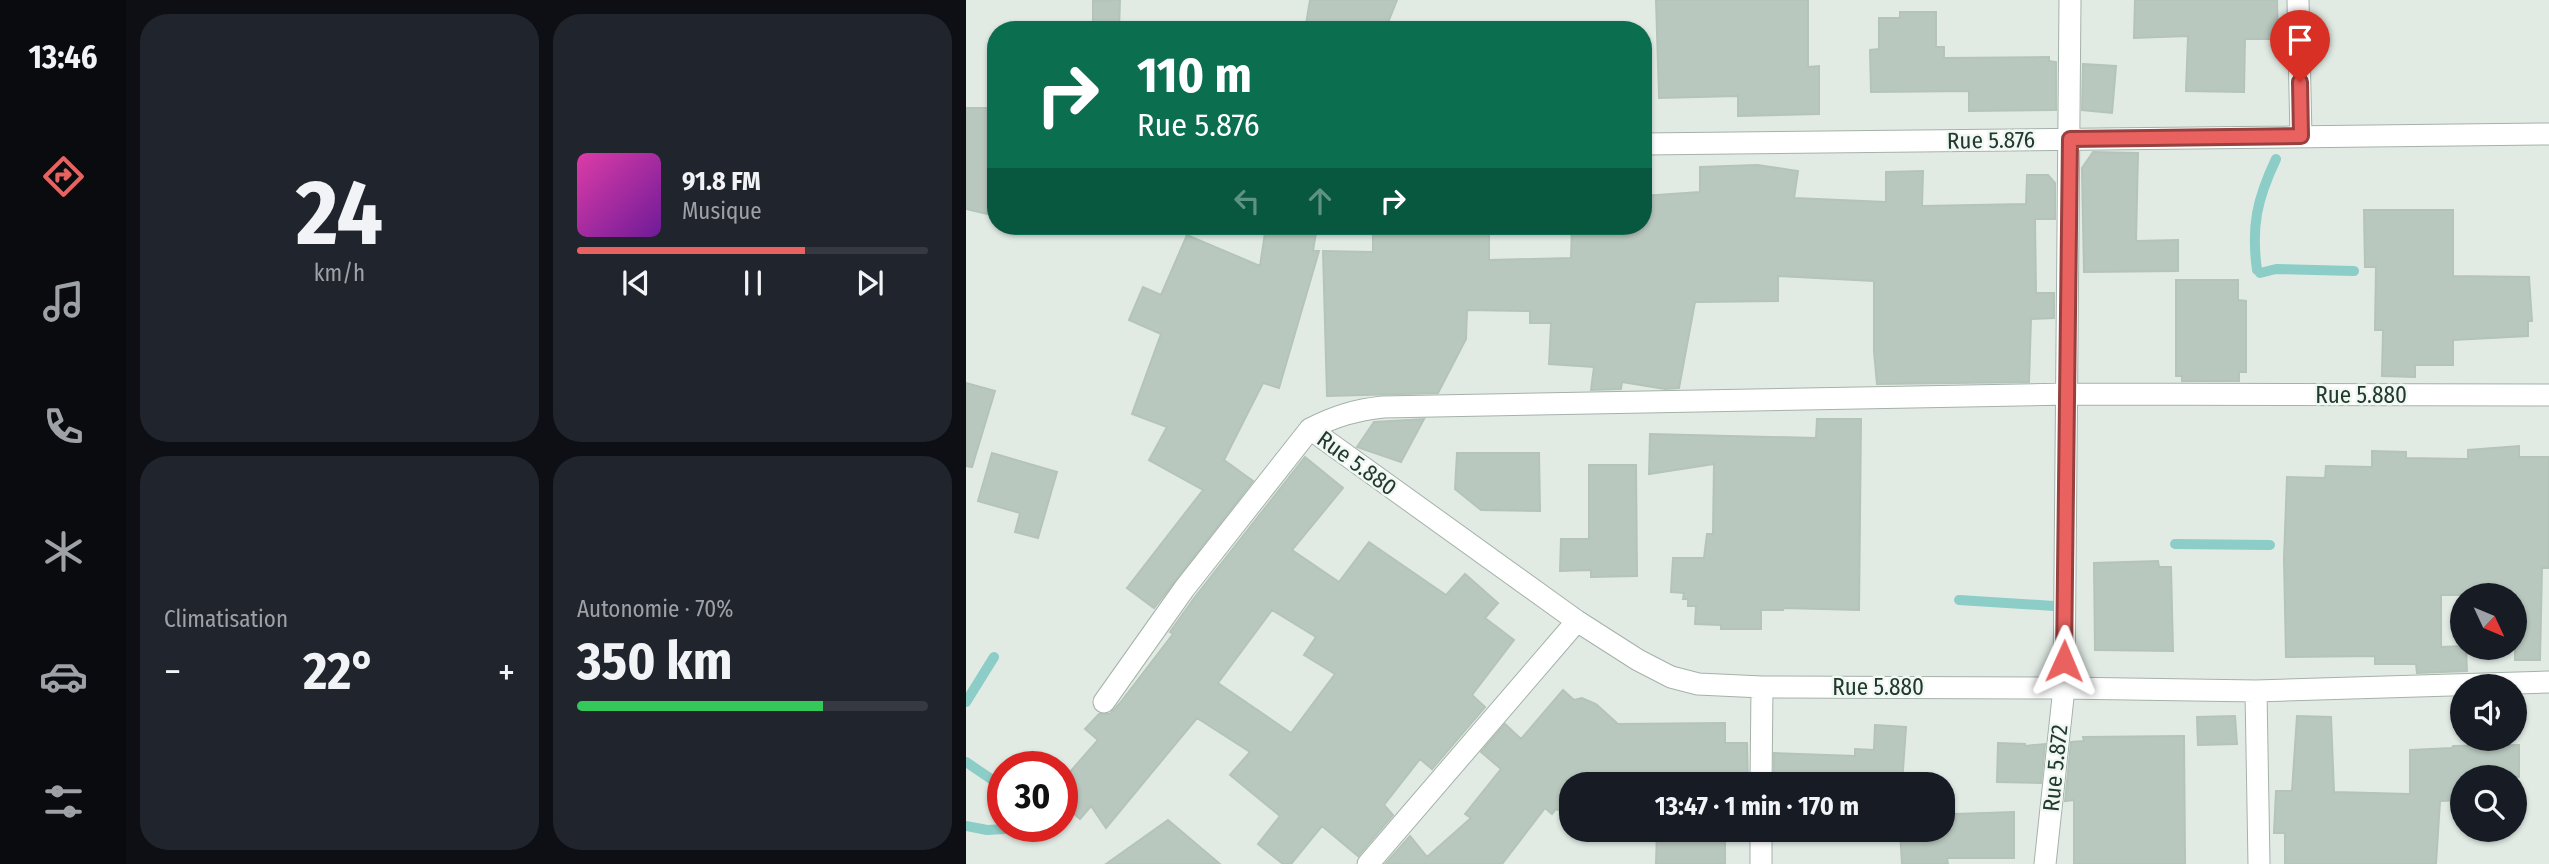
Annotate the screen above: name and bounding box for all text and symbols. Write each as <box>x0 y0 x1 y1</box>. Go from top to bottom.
pin <box>2270 10 2330 82</box>
icon: arrive <box>2281 21 2319 59</box>
text: 13:46 <box>28 38 98 76</box>
text: 110 m <box>1137 46 1252 105</box>
icon: right <box>1022 49 1113 140</box>
text: Rue 5.876 <box>1137 106 1260 144</box>
street label: Rue 5.876 <box>1947 125 2035 155</box>
icon: directions <box>39 152 88 201</box>
text: 24 <box>296 159 383 268</box>
text: 91.8 FM <box>682 166 761 197</box>
icon: left <box>1228 182 1266 220</box>
icon: ahead <box>1301 182 1339 220</box>
icon: right <box>1374 182 1412 220</box>
text: Musique <box>682 197 762 225</box>
text: km/h <box>314 259 365 287</box>
icon: previous <box>617 264 655 302</box>
icon: pause <box>734 264 772 302</box>
icon: next <box>851 264 889 302</box>
icon: music <box>39 277 88 326</box>
street label: Rue 5.880 <box>2315 381 2407 409</box>
icon: phone <box>39 402 88 451</box>
street label: Rue 5.880 <box>1312 425 1402 501</box>
icon: climate <box>39 527 88 576</box>
north arrow <box>2450 583 2527 660</box>
map controls <box>2450 583 2527 842</box>
text: Autonomie · 70% <box>577 595 733 623</box>
text: Climatisation <box>164 605 288 633</box>
position arrow <box>2027 624 2101 698</box>
text: 350 km <box>577 630 732 693</box>
text: 22° <box>303 640 376 703</box>
text: − <box>164 649 181 695</box>
text: + <box>498 649 515 695</box>
icon: car <box>39 652 88 701</box>
street label: Rue 5.880 <box>1832 673 1924 701</box>
button: sound <box>2450 674 2527 751</box>
street label: Rue 5.872 <box>2037 723 2073 813</box>
speed limit sign: 30 <box>987 751 1078 842</box>
button: search <box>2450 765 2527 842</box>
icon: filters <box>39 777 88 826</box>
text: 13:47 · 1 min · 170 m <box>1655 791 1859 822</box>

